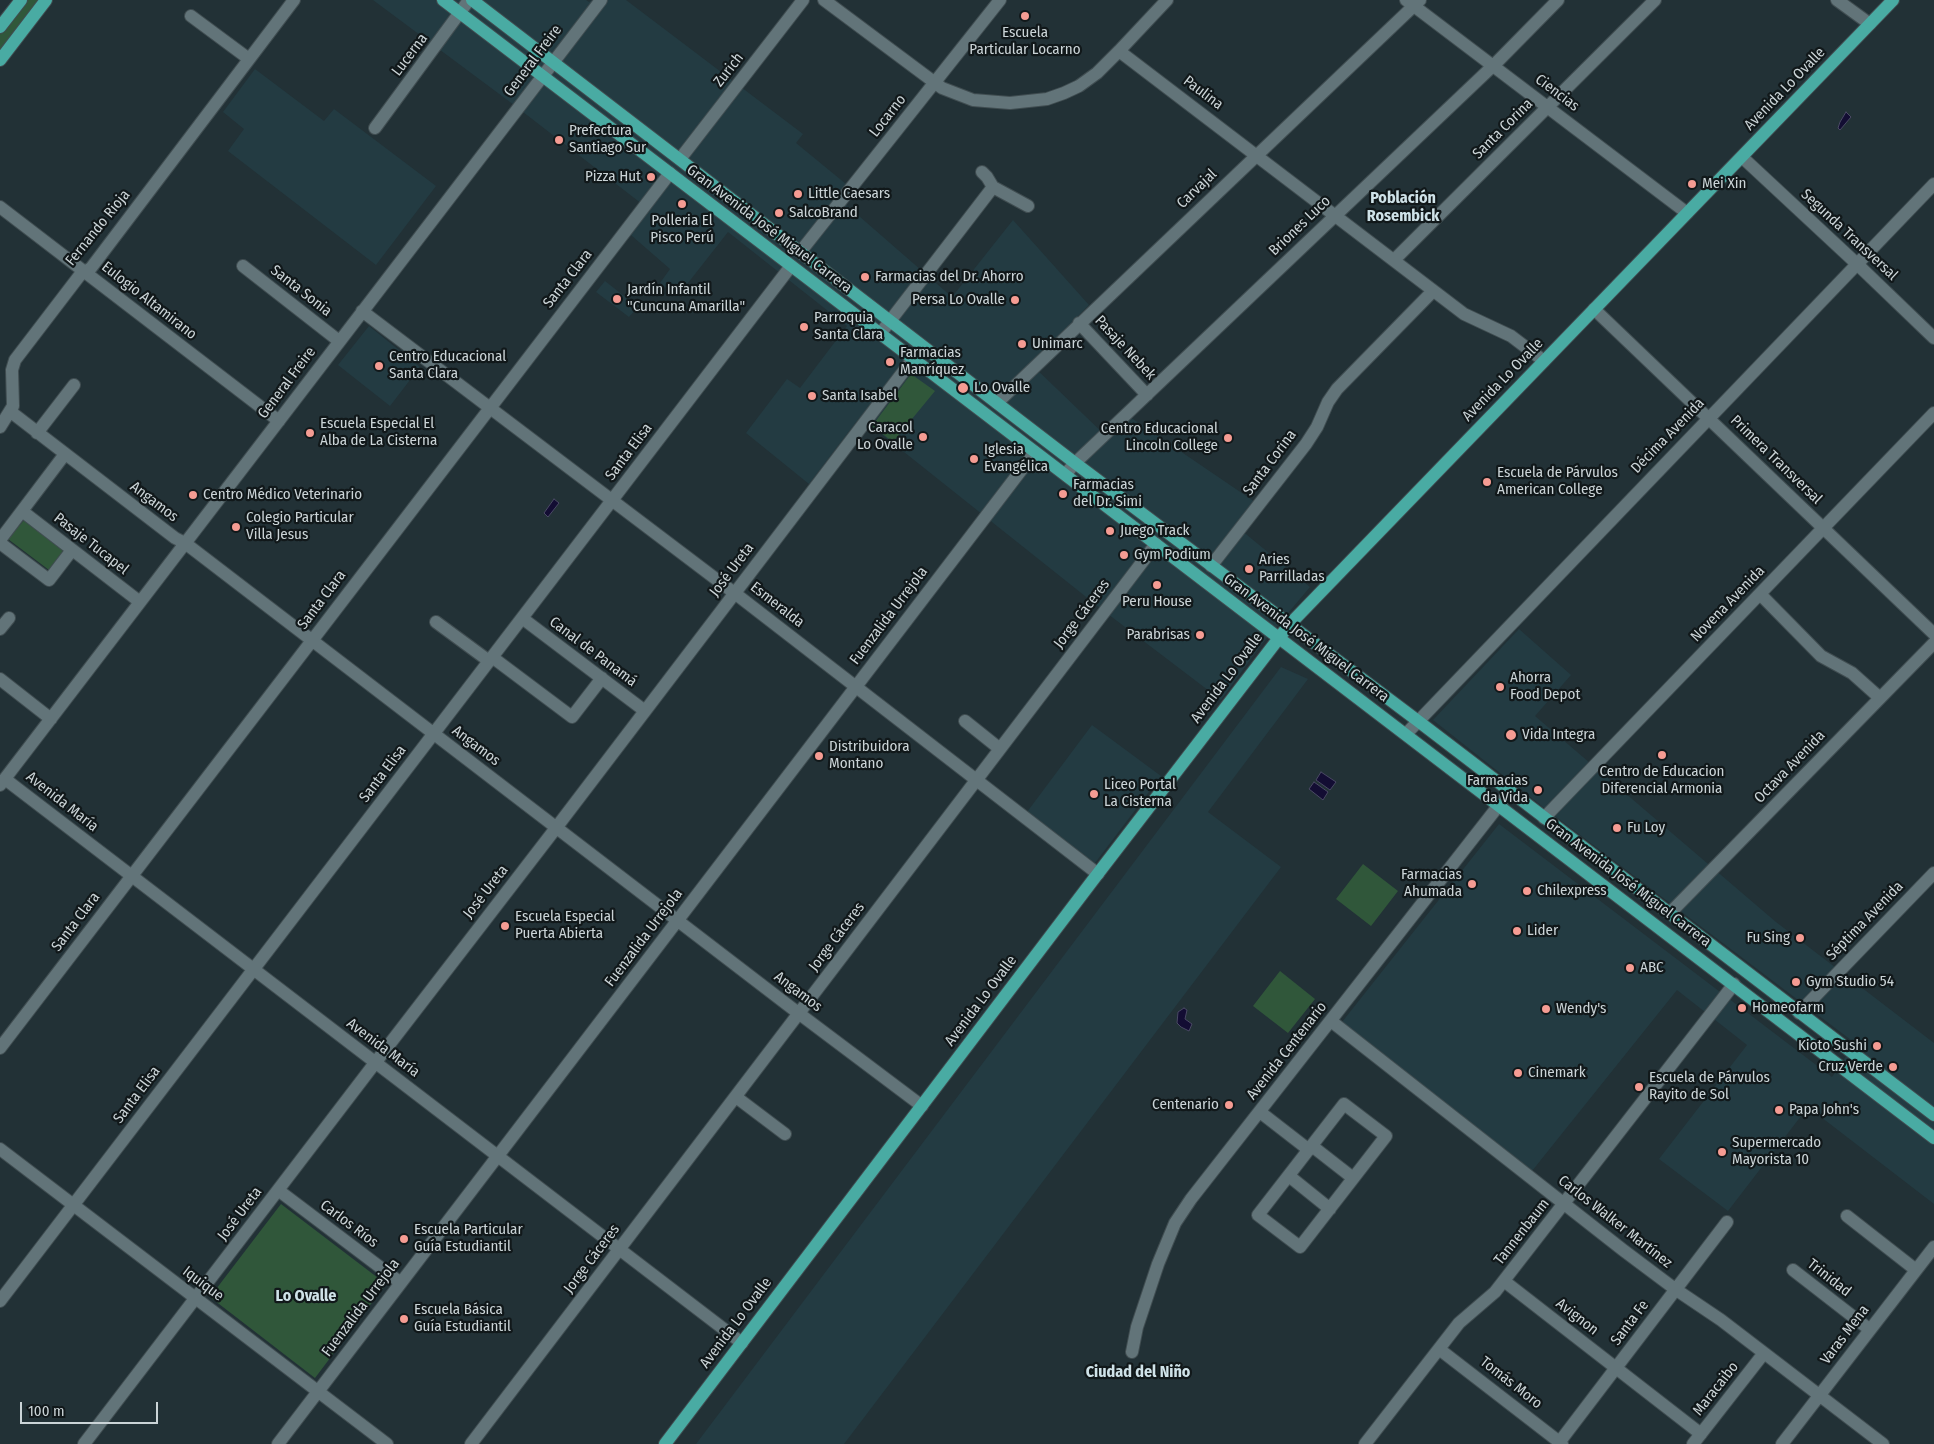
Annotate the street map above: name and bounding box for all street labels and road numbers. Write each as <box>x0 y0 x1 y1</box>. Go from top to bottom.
street label: General Freire <box>500 22 566 100</box>
street label: Lucerna <box>388 30 432 80</box>
street label: Avenida Lo Ovalle <box>1741 44 1829 134</box>
street label: Zurich <box>710 50 748 90</box>
street label: Ciencias <box>1531 71 1583 115</box>
street label: Paulina <box>1180 72 1226 114</box>
street label: Locarno <box>866 91 910 141</box>
street label: Santa Corina <box>1469 95 1537 163</box>
street label: Gran Avenida José Miguel Carrera <box>683 161 855 297</box>
street label: Carvajal <box>1173 166 1221 212</box>
street label: Fernando Rioja <box>62 186 134 270</box>
street label: Segunda Transversal <box>1797 186 1901 284</box>
street label: Briones Luco <box>1265 192 1335 260</box>
street label: Santa Clara <box>540 246 596 312</box>
street label: Eulogio Altamirano <box>98 258 200 344</box>
street label: Santa Sonia <box>267 262 335 320</box>
street label: Pasaje Nebek <box>1091 312 1159 384</box>
street label: Avenida Lo Ovalle <box>1459 335 1547 425</box>
street label: General Freire <box>254 344 320 422</box>
street label: Décima Avenida <box>1628 395 1708 477</box>
street label: Primera Transversal <box>1726 412 1826 508</box>
street label: Santa Elisa <box>602 420 656 484</box>
street label: Santa Corina <box>1239 426 1301 500</box>
street label: Angamos <box>126 478 182 526</box>
street label: Pasaje Tucapel <box>50 509 132 579</box>
street label: José Ureta <box>706 540 758 600</box>
street label: Novena Avenida <box>1687 562 1769 646</box>
street label: Fuenzalida Urrejola <box>846 563 932 669</box>
street label: Santa Clara <box>294 567 350 633</box>
street label: Gran Avenida José Miguel Carrera <box>1220 570 1392 706</box>
street label: Jorge Cáceres <box>1050 576 1114 652</box>
street label: Esmeralda <box>746 578 808 632</box>
street label: Canal de Panamá <box>546 613 640 691</box>
street label: Avenida Lo Ovalle <box>1187 629 1267 727</box>
street label: Angamos <box>448 722 504 770</box>
street label: Octava Avenida <box>1751 727 1829 807</box>
street label: Santa Elisa <box>356 742 410 806</box>
street label: Avenida María <box>22 768 102 836</box>
street label: Gran Avenida José Miguel Carrera <box>1542 815 1714 951</box>
street label: José Ureta <box>460 862 512 922</box>
street label: Séptima Avenida <box>1823 878 1907 964</box>
street label: Fuenzalida Urrejola <box>601 885 687 991</box>
street label: Santa Clara <box>48 889 104 955</box>
street label: Jorge Cáceres <box>805 899 869 975</box>
street label: Avenida Lo Ovalle <box>941 952 1021 1050</box>
street label: Angamos <box>770 968 826 1016</box>
street label: Avenida Centenario <box>1243 998 1331 1104</box>
street label: Avenida María <box>343 1015 423 1081</box>
street label: Santa Elisa <box>110 1063 164 1127</box>
street label: Carlos Walker Martínez <box>1554 1172 1676 1272</box>
street label: José Ureta <box>214 1184 266 1244</box>
street label: Tannenbaum <box>1491 1195 1553 1269</box>
street label: Carlos Ríos <box>316 1196 382 1252</box>
street label: Jorge Cáceres <box>560 1221 624 1297</box>
street label: Fuenzalida Urrejola <box>318 1255 404 1361</box>
street label: Trinidad <box>1804 1255 1854 1301</box>
street label: Iquique <box>179 1263 227 1305</box>
street label: Avenida Lo Ovalle <box>696 1274 776 1372</box>
street label: Avignon <box>1552 1295 1602 1339</box>
street label: Santa Fe <box>1607 1297 1653 1349</box>
street label: Varas Mena <box>1817 1302 1873 1368</box>
street label: Tomás Moro <box>1476 1353 1546 1413</box>
street label: Maracaibo <box>1689 1358 1743 1420</box>

